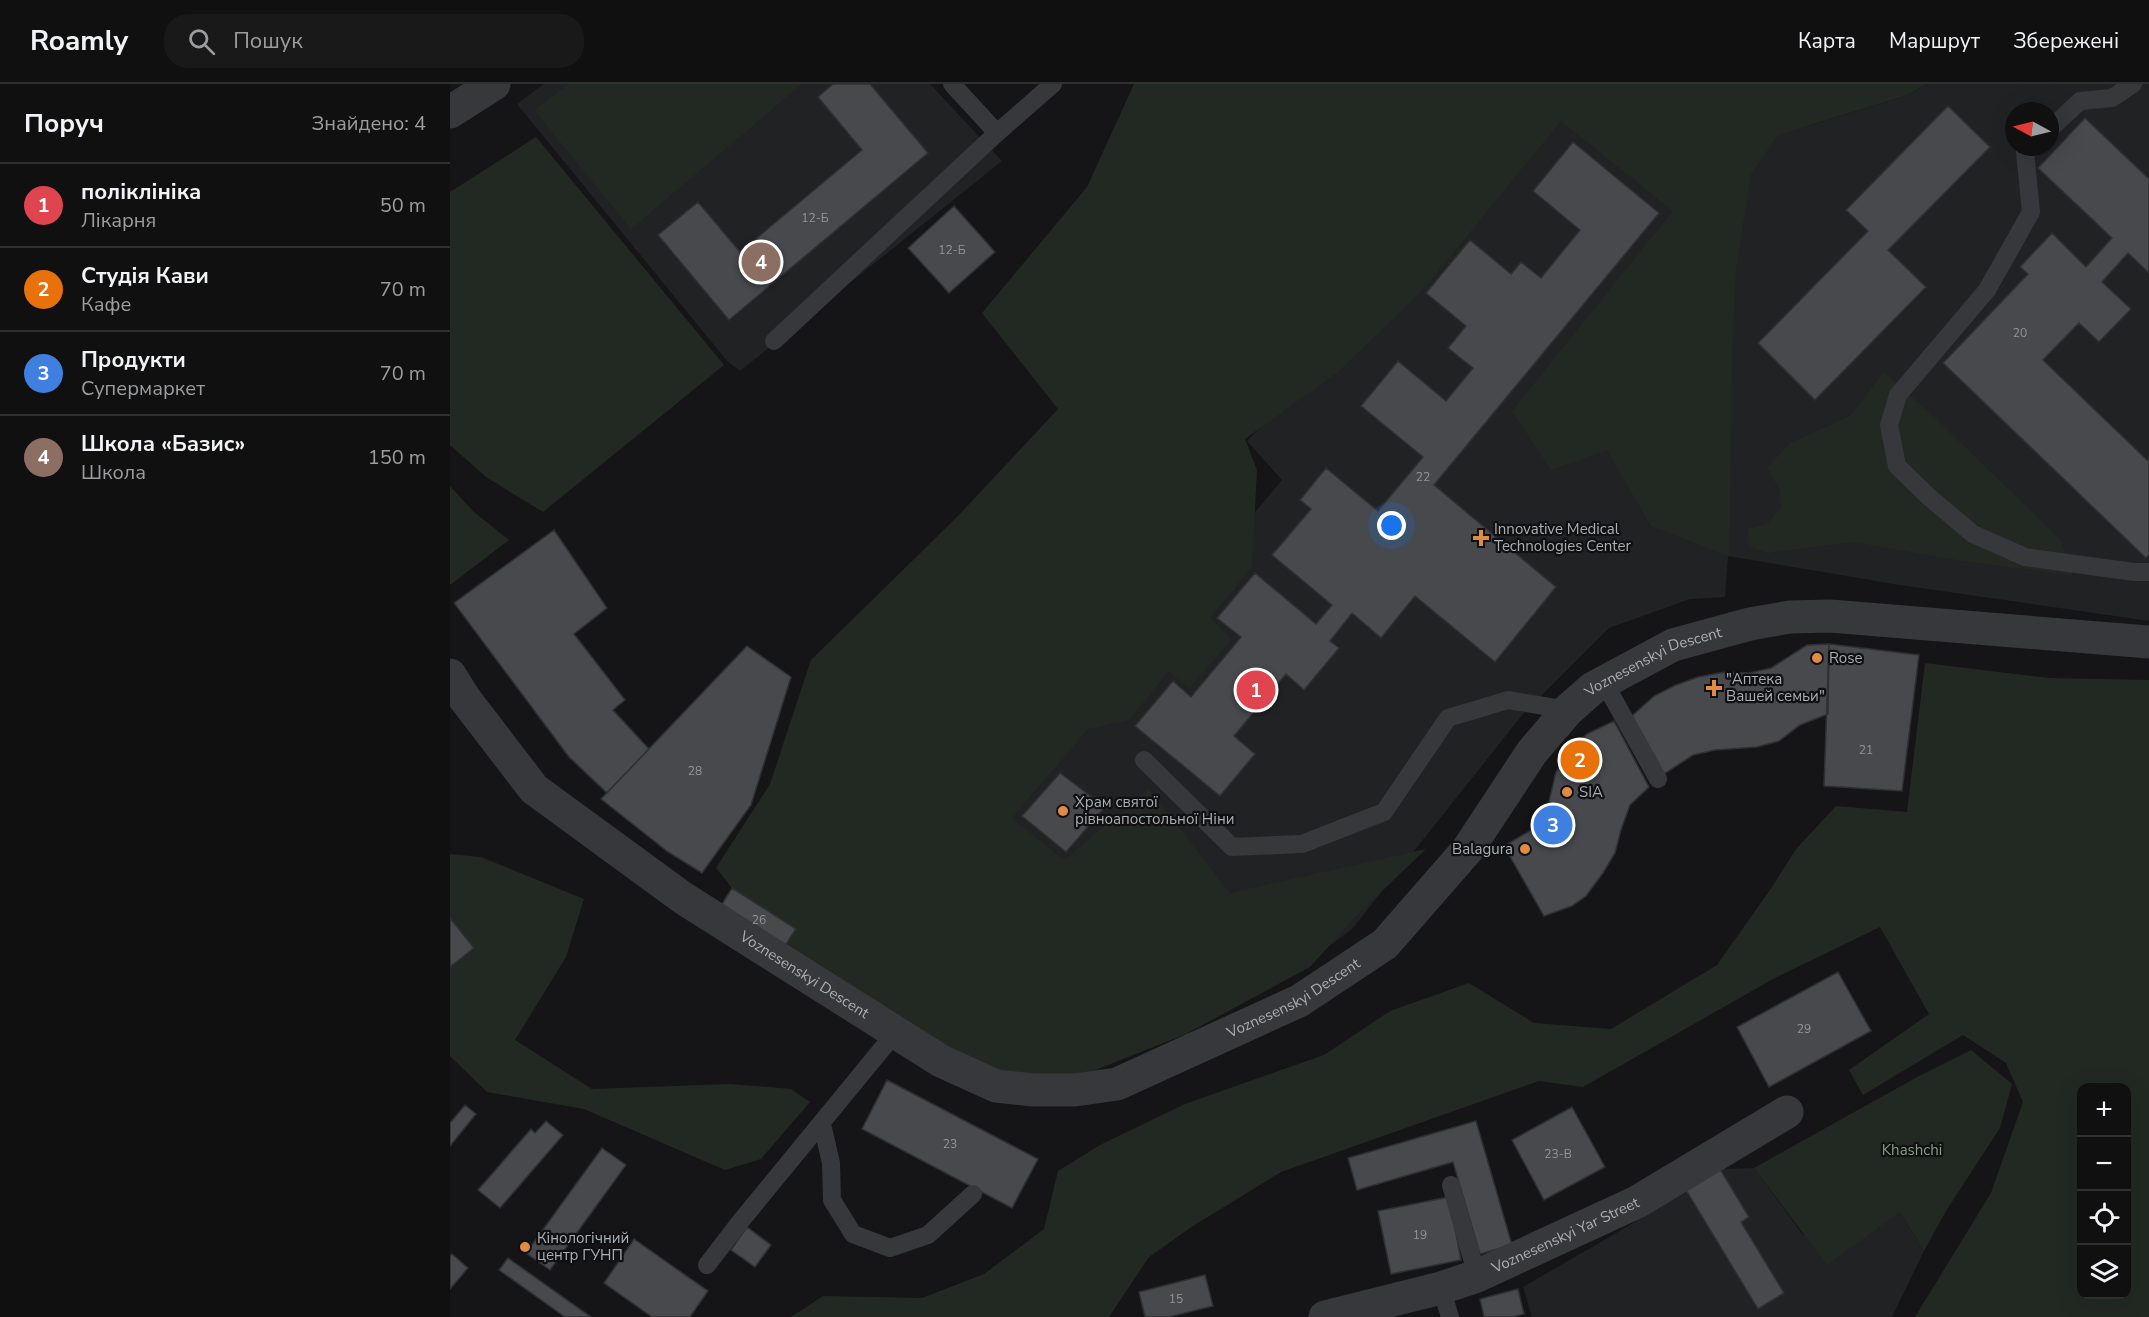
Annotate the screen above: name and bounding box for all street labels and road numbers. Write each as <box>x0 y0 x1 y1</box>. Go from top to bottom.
street label: Voznesenskyi Descent <box>1579 622 1725 702</box>
street label: Voznesenskyi Descent <box>735 926 874 1023</box>
street label: Voznesenskyi Descent <box>1223 953 1364 1043</box>
street label: Voznesenskyi Yar Street <box>1488 1192 1643 1278</box>

